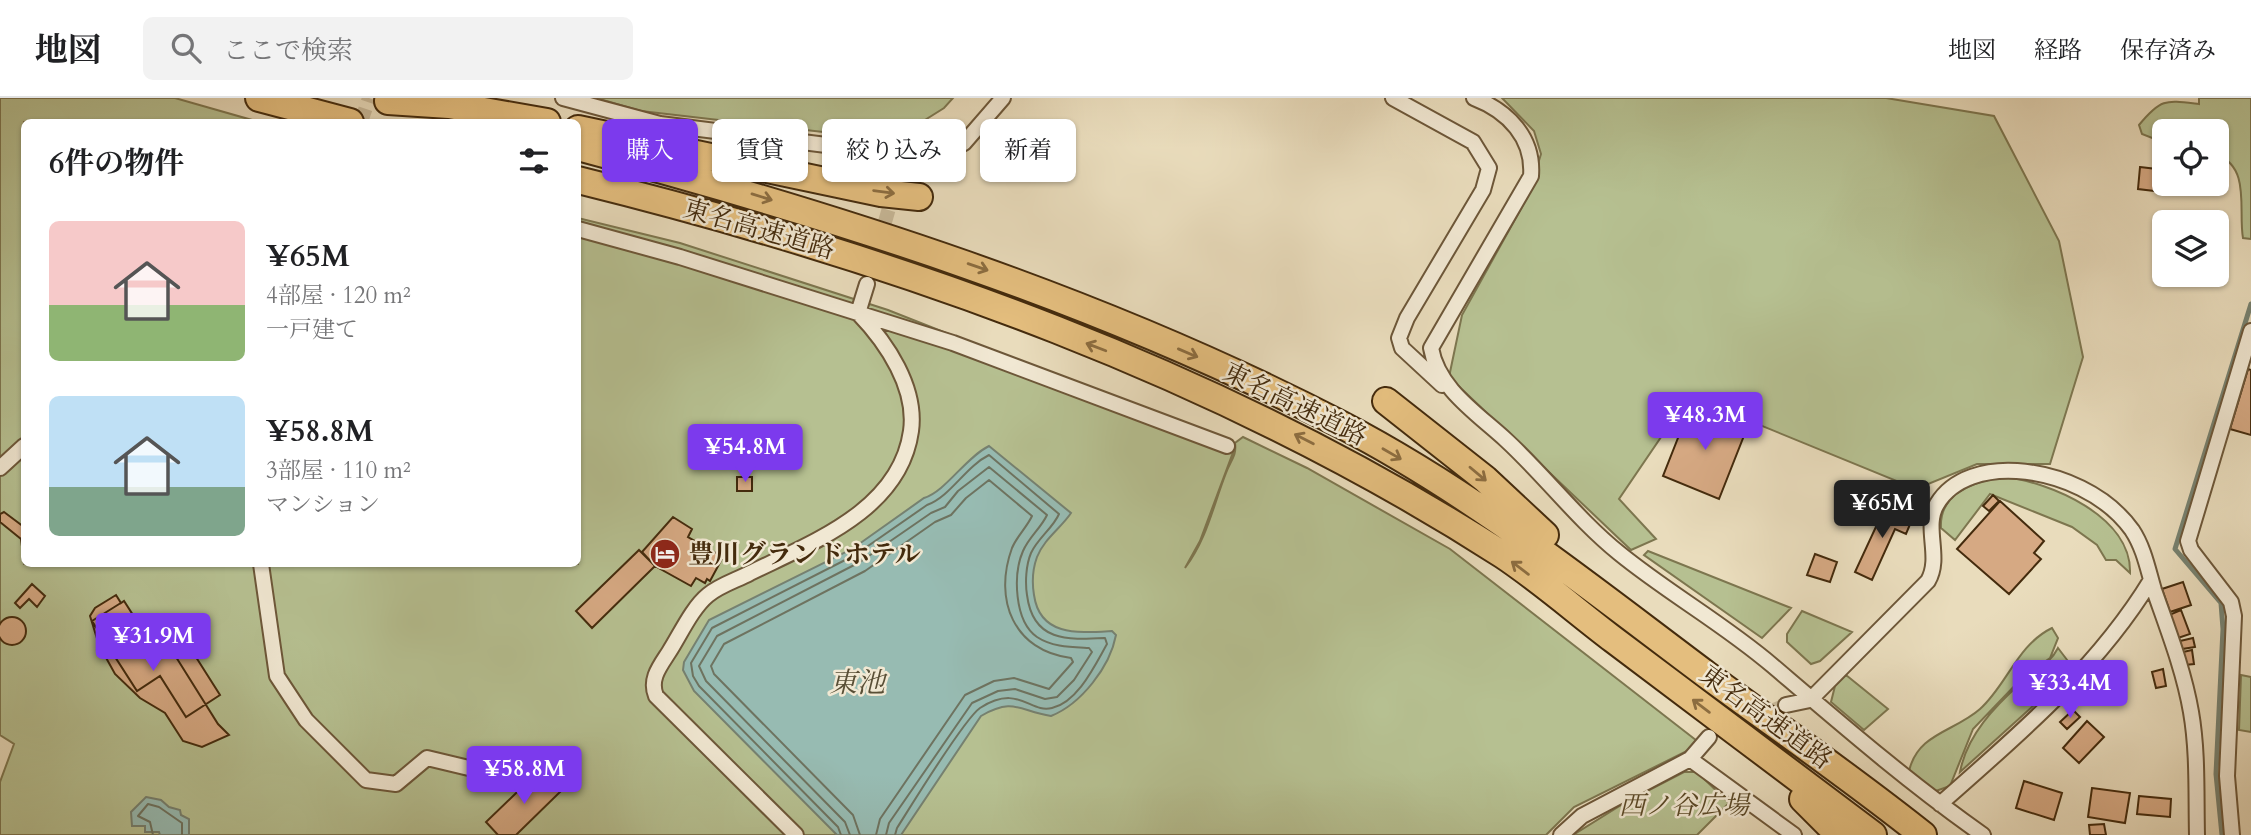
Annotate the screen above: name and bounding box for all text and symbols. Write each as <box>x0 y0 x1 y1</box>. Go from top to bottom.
search box <box>143 17 633 80</box>
text: 地図 <box>35 28 101 73</box>
icon: search <box>167 29 205 67</box>
text: ここで検索 <box>223 33 353 68</box>
text: 地図 <box>1948 34 1996 67</box>
text: 経路 <box>2034 34 2082 67</box>
text: 保存済み <box>2120 34 2216 67</box>
chip: 購入 <box>602 119 698 182</box>
chip: 賃貸 <box>712 119 808 182</box>
chip: 絞り込み <box>822 119 966 182</box>
chip: 新着 <box>980 119 1076 182</box>
map controls <box>2152 119 2229 287</box>
button: locate <box>2152 119 2229 196</box>
icon: filters <box>515 142 553 180</box>
text: 6件の物件 <box>49 143 184 184</box>
one-way arrow <box>872 186 895 199</box>
street label: 東名高速道路 <box>679 191 839 267</box>
one-way arrow <box>750 191 772 204</box>
button: layers <box>2152 210 2229 287</box>
text: ¥65M <box>266 236 350 277</box>
icon: home <box>105 249 189 333</box>
one-way arrow <box>966 262 988 274</box>
text: 4部屋 · 120 m² <box>266 280 411 311</box>
text: 一戸建て <box>266 314 358 345</box>
one-way arrow <box>1086 340 1107 353</box>
one-way arrow <box>1177 347 1199 360</box>
street label: 東名高速道路 <box>1217 354 1373 454</box>
pin: ¥48.3M <box>1648 392 1762 452</box>
text: ¥48.3M <box>1664 399 1746 430</box>
text: ¥58.8M <box>266 411 374 452</box>
icon: home <box>105 424 189 508</box>
pin: ¥54.8M <box>688 424 802 484</box>
text: ¥54.8M <box>704 431 786 462</box>
one-way arrow <box>1294 432 1315 446</box>
one-way arrow <box>1382 447 1402 461</box>
text: 3部屋 · 110 m² <box>266 455 411 486</box>
one-way arrow <box>1469 466 1487 482</box>
pin: ¥65M <box>1841 480 1923 540</box>
text: ¥65M <box>1850 487 1914 518</box>
text: マンション <box>266 489 380 520</box>
hotel icon: 豊川グランドホテル <box>648 537 682 571</box>
place label: 豊川グランドホテル <box>688 537 921 572</box>
one-way arrow <box>1511 561 1530 575</box>
pin: ¥31.9M <box>96 614 210 673</box>
text: ¥31.9M <box>112 620 194 651</box>
street label: 東名高速道路 <box>1693 657 1839 777</box>
pin: ¥33.4M <box>2013 660 2127 720</box>
water label: 東池 <box>829 664 888 702</box>
text: ¥33.4M <box>2029 667 2111 698</box>
one-way arrow <box>1693 698 1711 713</box>
pin: ¥58.8M <box>467 746 581 806</box>
text: ¥58.8M <box>483 753 565 784</box>
park label: 西ノ谷広場 <box>1619 788 1751 823</box>

